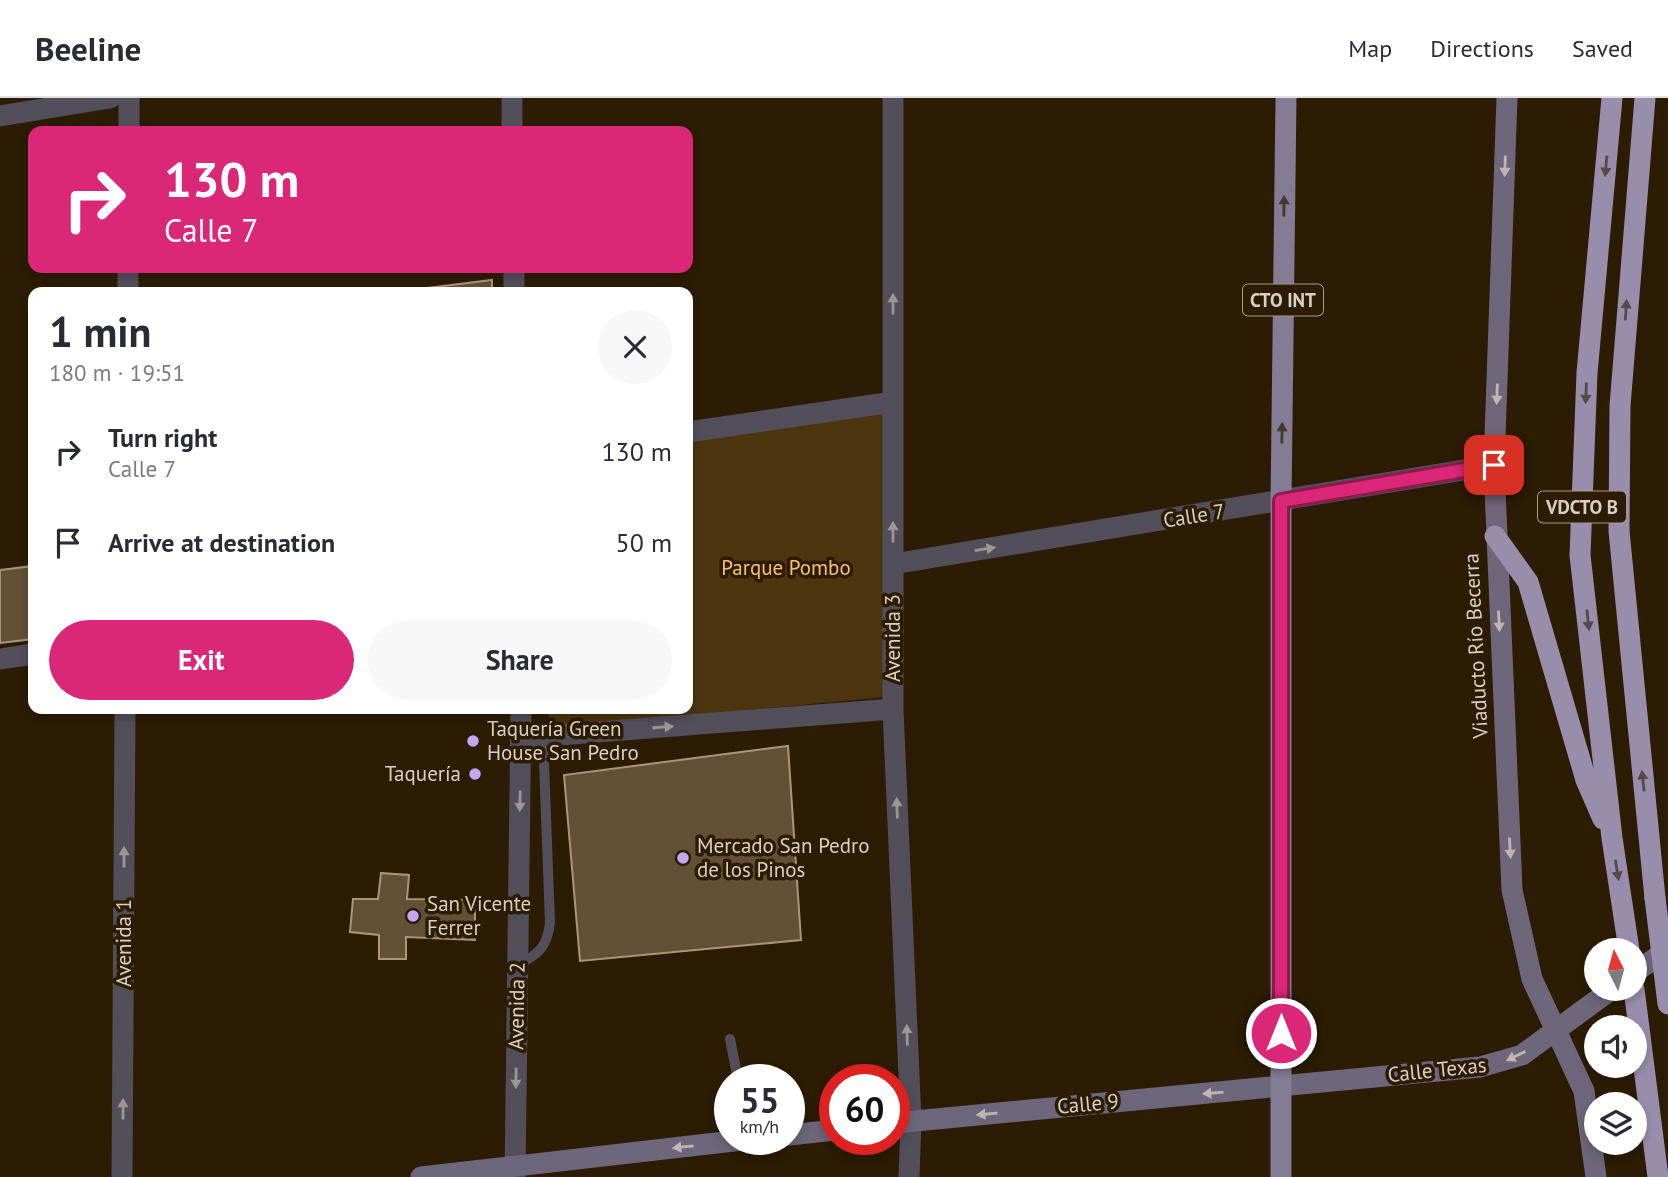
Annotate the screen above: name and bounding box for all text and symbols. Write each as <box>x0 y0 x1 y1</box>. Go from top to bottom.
text: Beeline <box>35 27 141 70</box>
text: Map <box>1348 33 1392 64</box>
text: Directions <box>1430 33 1534 64</box>
text: Saved <box>1572 33 1633 64</box>
text: 130 m <box>164 147 299 211</box>
icon: right <box>49 154 140 245</box>
one-way arrow <box>1499 155 1511 177</box>
one-way arrow <box>1600 155 1611 177</box>
one-way arrow <box>1279 194 1290 216</box>
text: Calle 7 <box>164 209 259 251</box>
road number: CTO INT <box>1243 284 1323 316</box>
one-way arrow <box>887 293 899 315</box>
one-way arrow <box>1621 299 1632 321</box>
text: 1 min <box>49 304 151 359</box>
button: close <box>598 310 672 384</box>
text: 180 m · 19:51 <box>49 358 185 387</box>
one-way arrow <box>1580 382 1592 404</box>
one-way arrow <box>1491 383 1502 405</box>
text: Turn right <box>108 421 217 454</box>
one-way arrow <box>1276 422 1288 444</box>
icon: right <box>49 433 87 471</box>
text: 130 m <box>601 435 672 468</box>
pin <box>1464 435 1524 495</box>
icon: arrive <box>1475 446 1513 484</box>
text: Calle 7 <box>108 454 176 483</box>
road number: VDCTO B <box>1538 492 1626 522</box>
street label: Calle 7 <box>1161 497 1227 534</box>
one-way arrow <box>887 520 899 542</box>
icon: arrive <box>49 524 87 562</box>
text: Arrive at destination <box>108 526 335 559</box>
text: 50 m <box>616 526 672 559</box>
one-way arrow <box>974 543 996 554</box>
street label: Viaducto Río Becerra <box>1457 553 1494 740</box>
park label: Parque Pombo <box>721 554 851 581</box>
street label: Avenida 3 <box>879 594 906 682</box>
one-way arrow <box>1582 609 1593 631</box>
one-way arrow <box>1494 610 1505 632</box>
button: Exit <box>49 620 354 700</box>
button: Share <box>368 620 672 700</box>
place label: Taquería Green House San Pedro <box>487 715 639 766</box>
one-way arrow <box>652 721 674 732</box>
marker: Taquería Green House San Pedro <box>465 733 481 749</box>
place label: Taquería <box>385 760 461 787</box>
marker: Taquería <box>467 766 483 782</box>
one-way arrow <box>1637 770 1648 792</box>
one-way arrow <box>515 791 526 813</box>
one-way arrow <box>892 797 903 819</box>
place label: Mercado San Pedro de los Pinos <box>697 832 869 883</box>
one-way arrow <box>1504 837 1515 859</box>
one-way arrow <box>118 846 130 868</box>
marker: Mercado San Pedro de los Pinos <box>675 850 691 866</box>
one-way arrow <box>1612 859 1623 881</box>
place label: San Vicente Ferrer <box>427 890 531 941</box>
street label: Avenida 1 <box>110 899 137 987</box>
marker: San Vicente Ferrer <box>405 908 421 924</box>
north arrow <box>1584 938 1647 1001</box>
map controls <box>1584 938 1647 1155</box>
street label: Avenida 2 <box>502 962 531 1050</box>
position arrow <box>1244 996 1318 1070</box>
button: sound <box>1584 1015 1647 1078</box>
one-way arrow <box>902 1024 913 1046</box>
one-way arrow <box>1506 1050 1526 1062</box>
street label: Calle Texas <box>1386 1051 1488 1088</box>
speed limit sign: 60 <box>819 1064 910 1155</box>
one-way arrow <box>510 1067 522 1089</box>
text: 55 <box>740 1077 779 1123</box>
street label: Calle 9 <box>1056 1087 1120 1120</box>
one-way arrow <box>1202 1087 1224 1098</box>
button: layers <box>1584 1092 1647 1155</box>
one-way arrow <box>117 1098 128 1120</box>
one-way arrow <box>976 1109 998 1120</box>
text: km/h <box>740 1115 779 1138</box>
one-way arrow <box>672 1141 694 1152</box>

